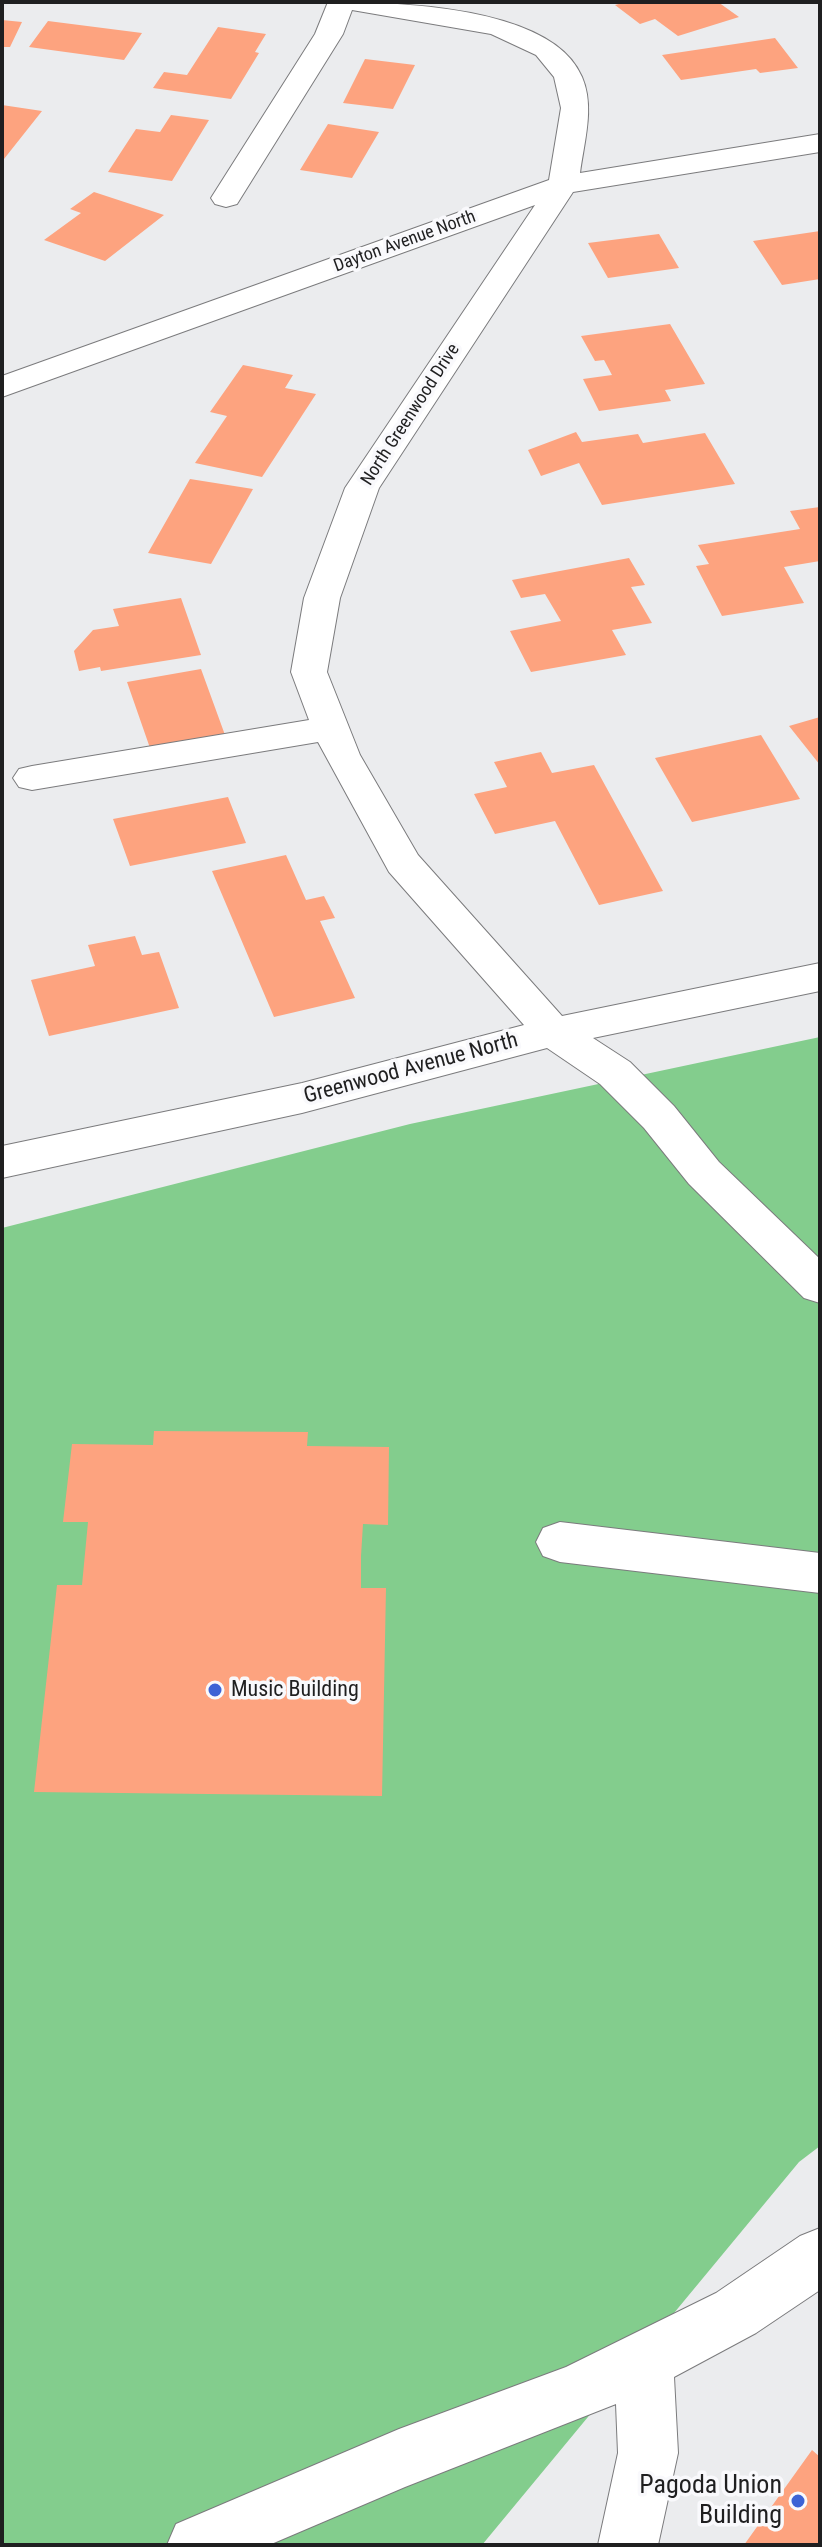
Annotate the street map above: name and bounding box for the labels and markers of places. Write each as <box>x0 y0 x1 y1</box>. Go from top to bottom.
place label: Music Building <box>231 1677 359 1703</box>
marker: Music Building <box>206 1681 224 1699</box>
place label: Pagoda Union Building <box>639 2470 782 2532</box>
marker: Pagoda Union Building <box>789 2492 807 2510</box>

